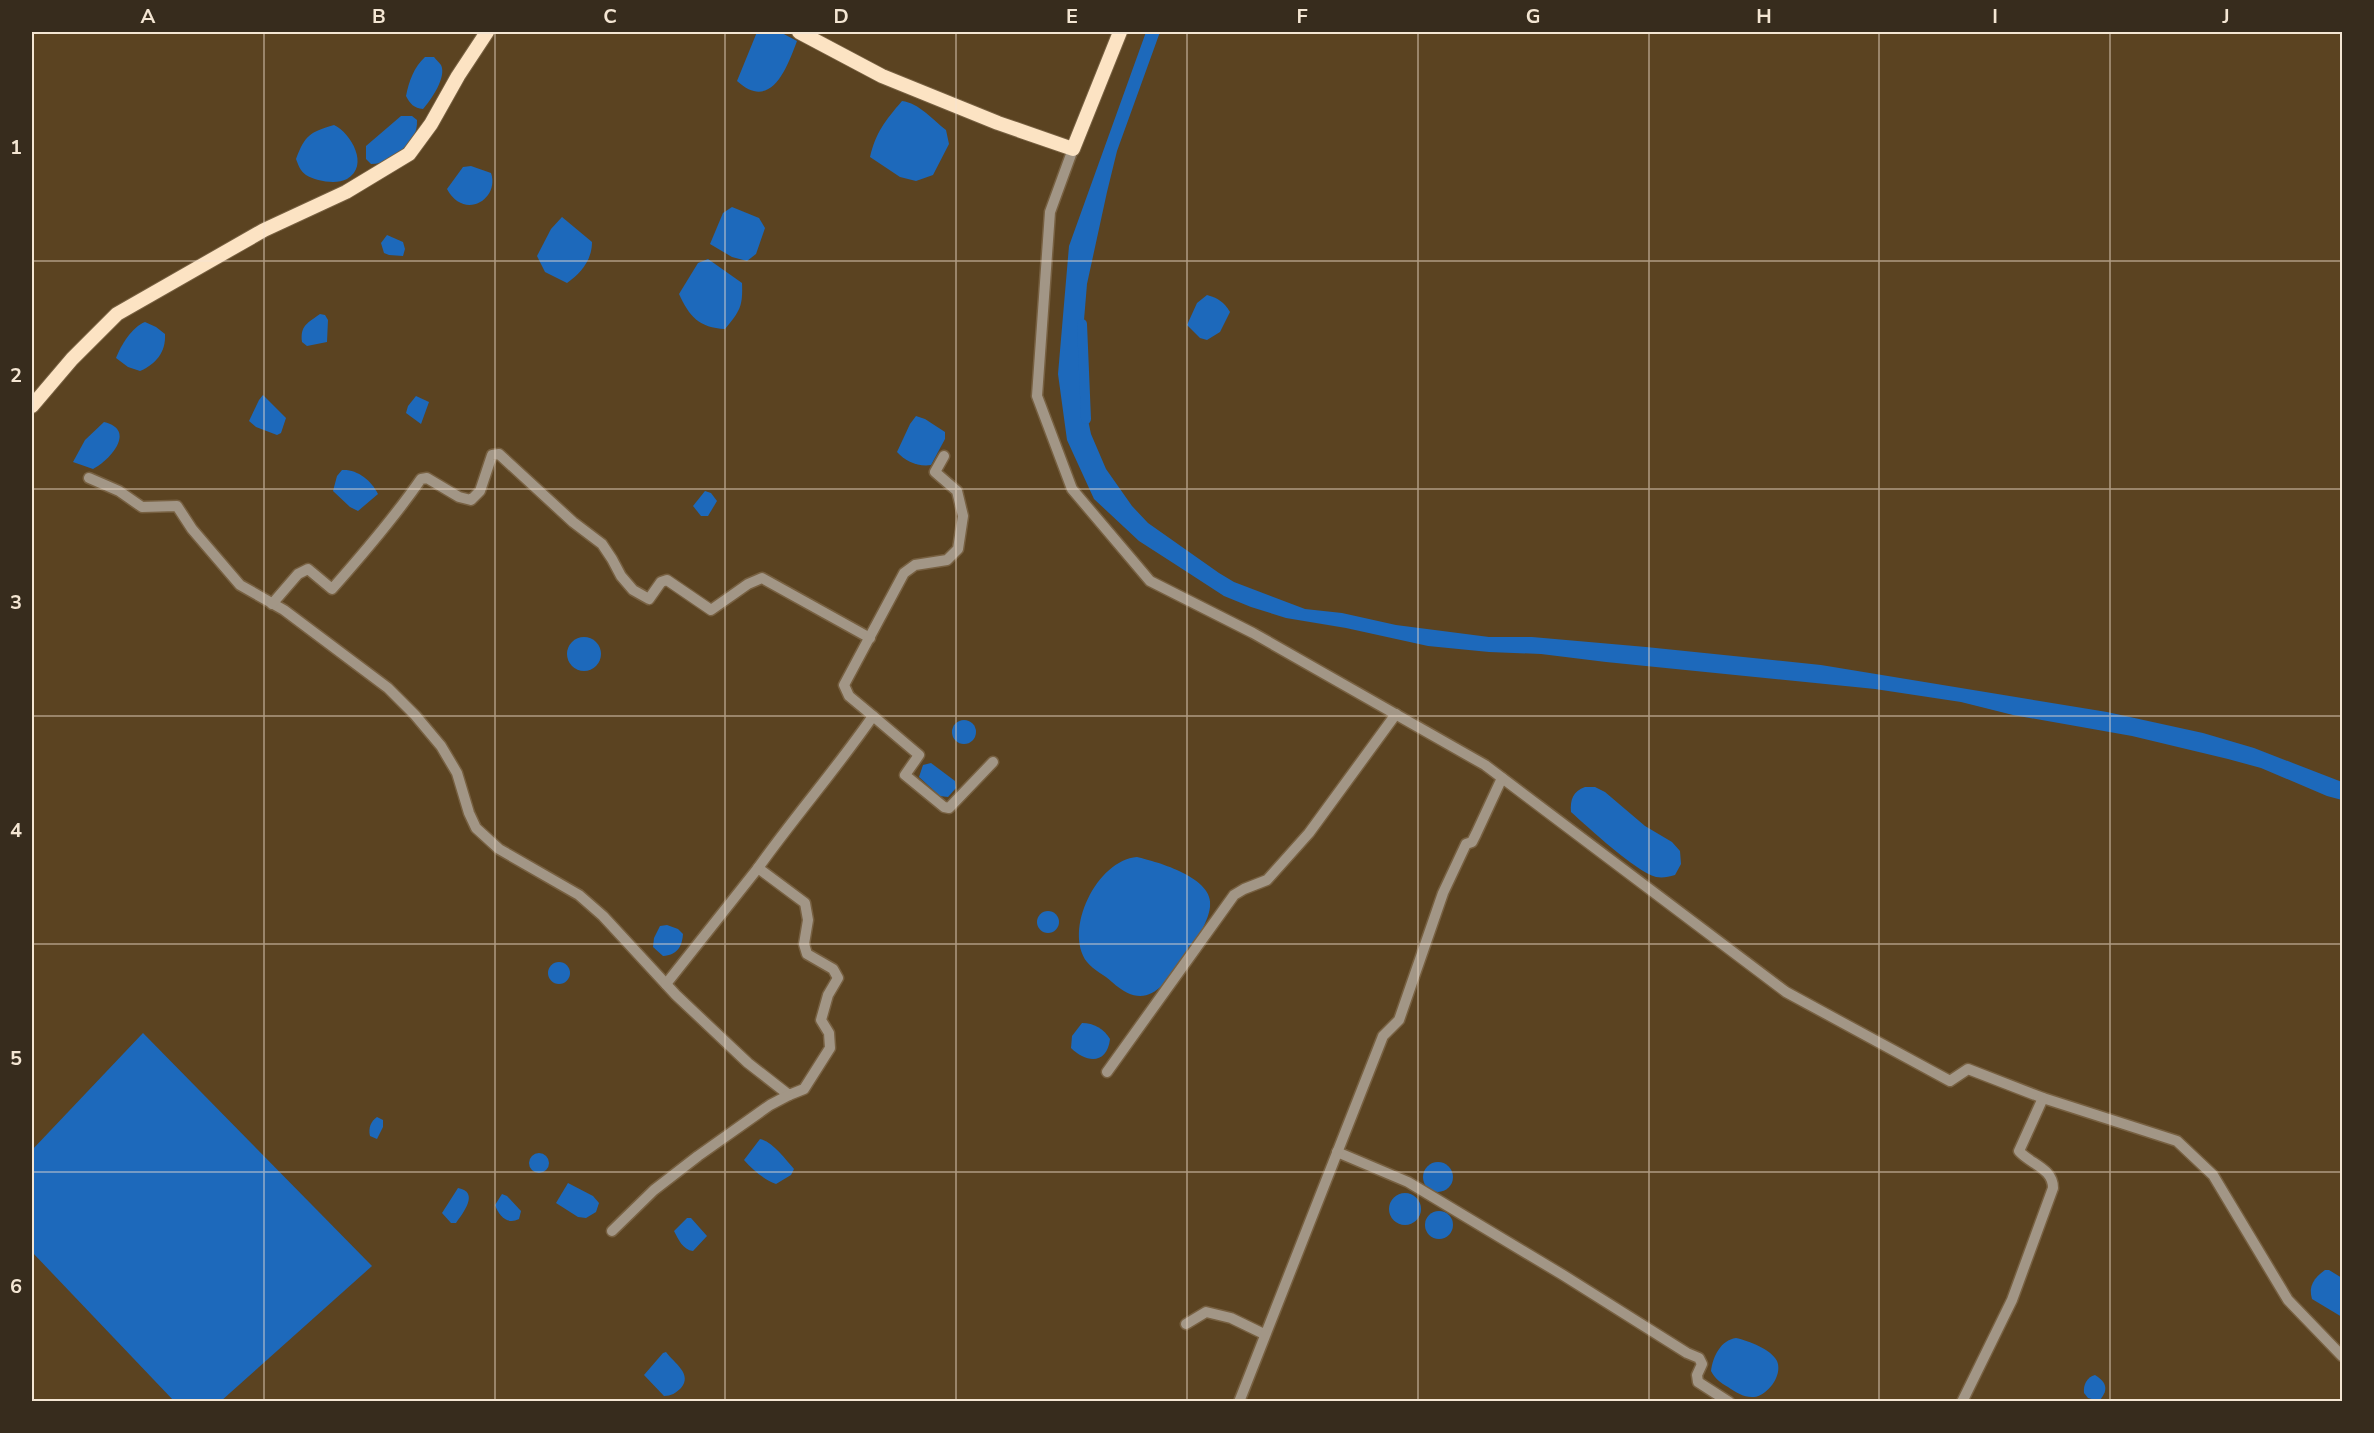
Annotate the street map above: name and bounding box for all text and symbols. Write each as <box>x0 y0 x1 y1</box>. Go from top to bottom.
text: A <box>141 3 156 30</box>
text: B <box>372 3 386 30</box>
text: C <box>603 3 617 30</box>
text: D <box>833 3 849 30</box>
text: E <box>1066 3 1078 30</box>
text: F <box>1296 3 1308 30</box>
text: G <box>1526 3 1540 30</box>
text: H <box>1756 3 1772 30</box>
text: I <box>1992 3 1998 30</box>
text: J <box>2221 3 2230 30</box>
text: 1 <box>10 134 22 161</box>
text: 2 <box>10 362 22 389</box>
text: 3 <box>10 589 22 616</box>
text: 4 <box>10 817 22 844</box>
text: 5 <box>10 1045 22 1072</box>
text: 6 <box>10 1273 22 1300</box>

